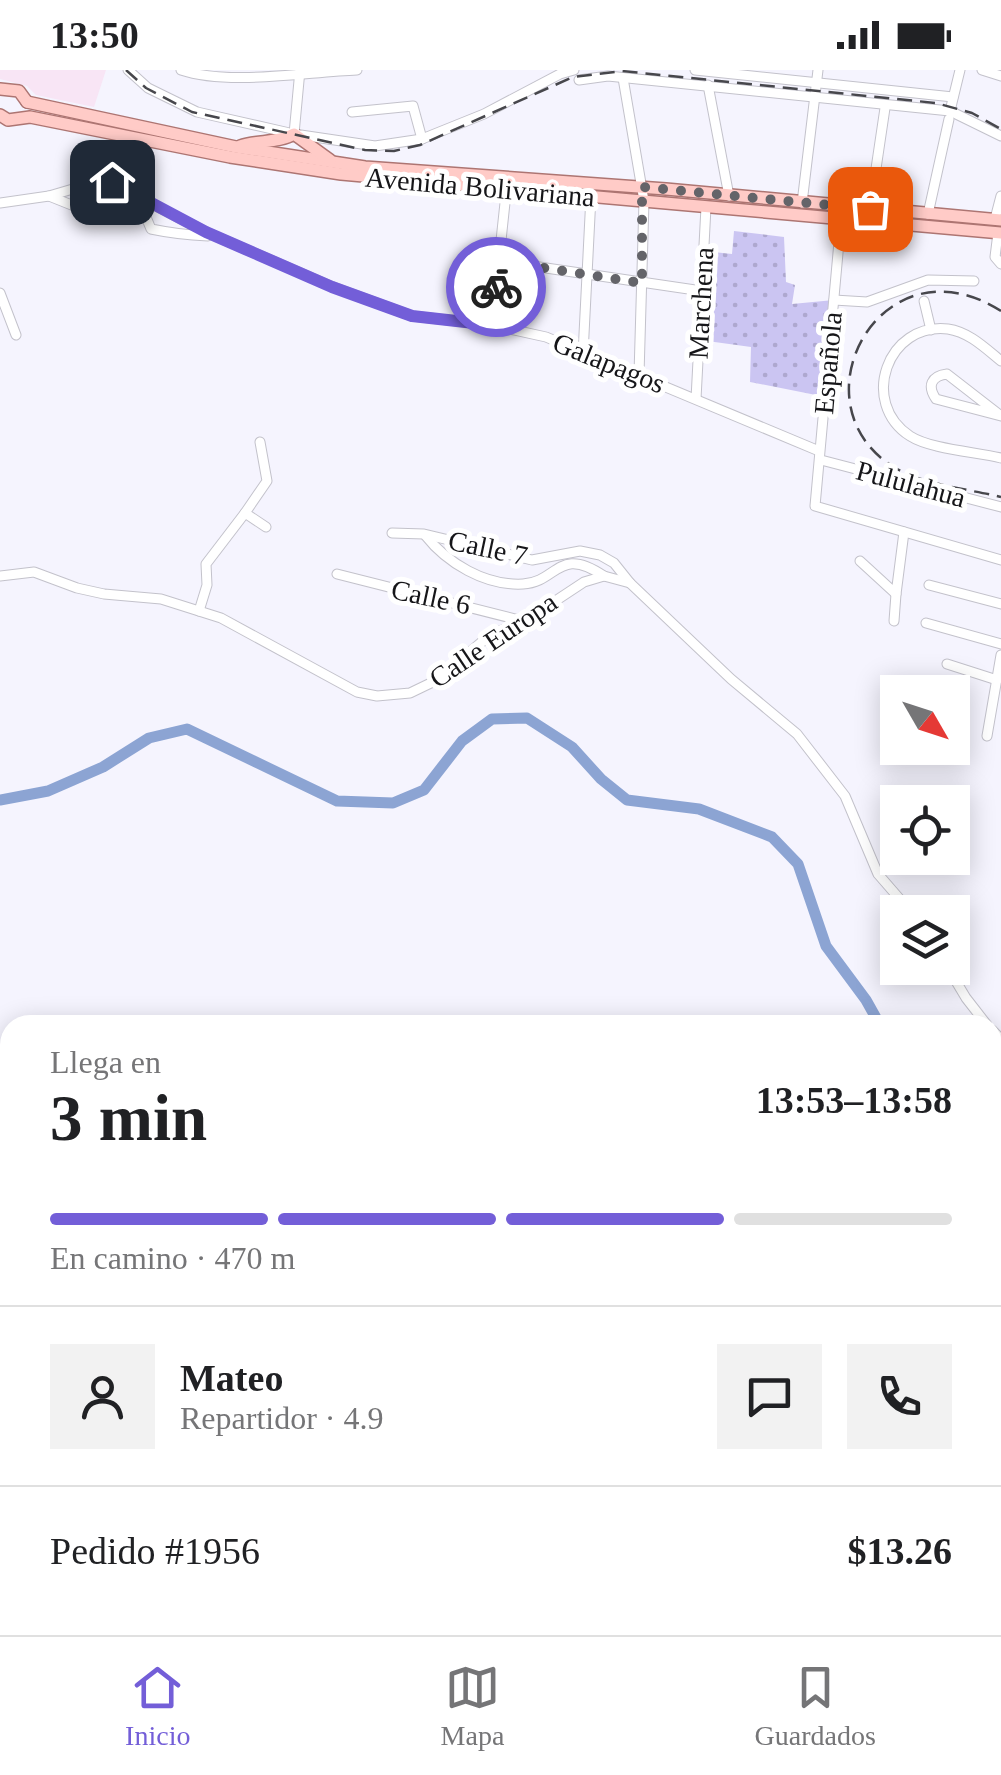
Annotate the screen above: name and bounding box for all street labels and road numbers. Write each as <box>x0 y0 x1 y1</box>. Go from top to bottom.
street label: Avenida Bolivariana <box>364 162 597 213</box>
street label: Marchena <box>683 246 719 360</box>
street label: Española <box>808 310 848 415</box>
street label: Galapagos <box>548 326 670 400</box>
street label: Pululahua <box>853 455 970 514</box>
street label: Calle 7 <box>446 525 530 571</box>
street label: Calle 6 <box>389 574 473 620</box>
street label: Calle Europa <box>423 586 563 694</box>

